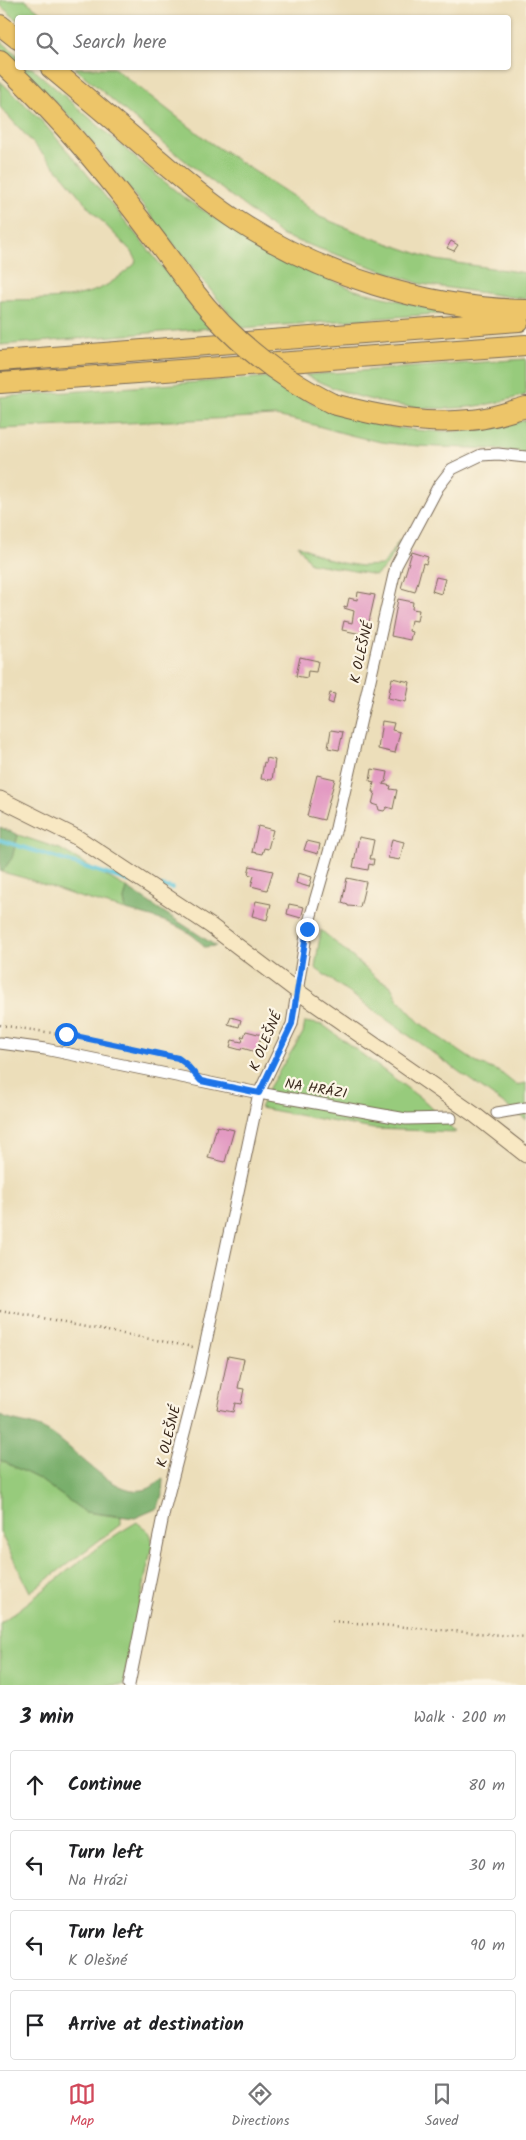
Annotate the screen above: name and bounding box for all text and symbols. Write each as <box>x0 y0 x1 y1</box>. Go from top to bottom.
search box <box>15 15 511 70</box>
text: Search here <box>73 28 167 58</box>
icon: search <box>33 29 61 57</box>
street label: K OLEŠNÉ <box>344 618 380 686</box>
route end <box>296 918 319 941</box>
street label: K OLEŠNÉ <box>243 1007 289 1075</box>
route start <box>55 1023 78 1046</box>
street label: NA HRÁZI <box>283 1073 349 1105</box>
street label: K OLEŠNÉ <box>151 1402 187 1470</box>
text: 3 min <box>20 1701 74 1734</box>
text: Walk · 200 m <box>413 1705 506 1730</box>
text: Continue <box>68 1770 141 1800</box>
icon: ahead <box>21 1771 49 1799</box>
text: 80 m <box>468 1773 505 1798</box>
text: Turn left <box>68 1838 143 1868</box>
icon: left <box>21 1851 49 1879</box>
text: 30 m <box>469 1853 505 1878</box>
text: Na Hrázi <box>68 1868 127 1893</box>
text: Turn left <box>68 1918 143 1948</box>
icon: left <box>21 1931 49 1959</box>
text: 90 m <box>470 1933 505 1958</box>
text: K Olešné <box>68 1948 127 1973</box>
text: Arrive at destination <box>68 2010 244 2040</box>
icon: arrive <box>21 2011 49 2039</box>
tab: Map <box>68 2080 96 2132</box>
tab: Directions <box>231 2080 289 2132</box>
tab: Saved <box>425 2080 458 2132</box>

